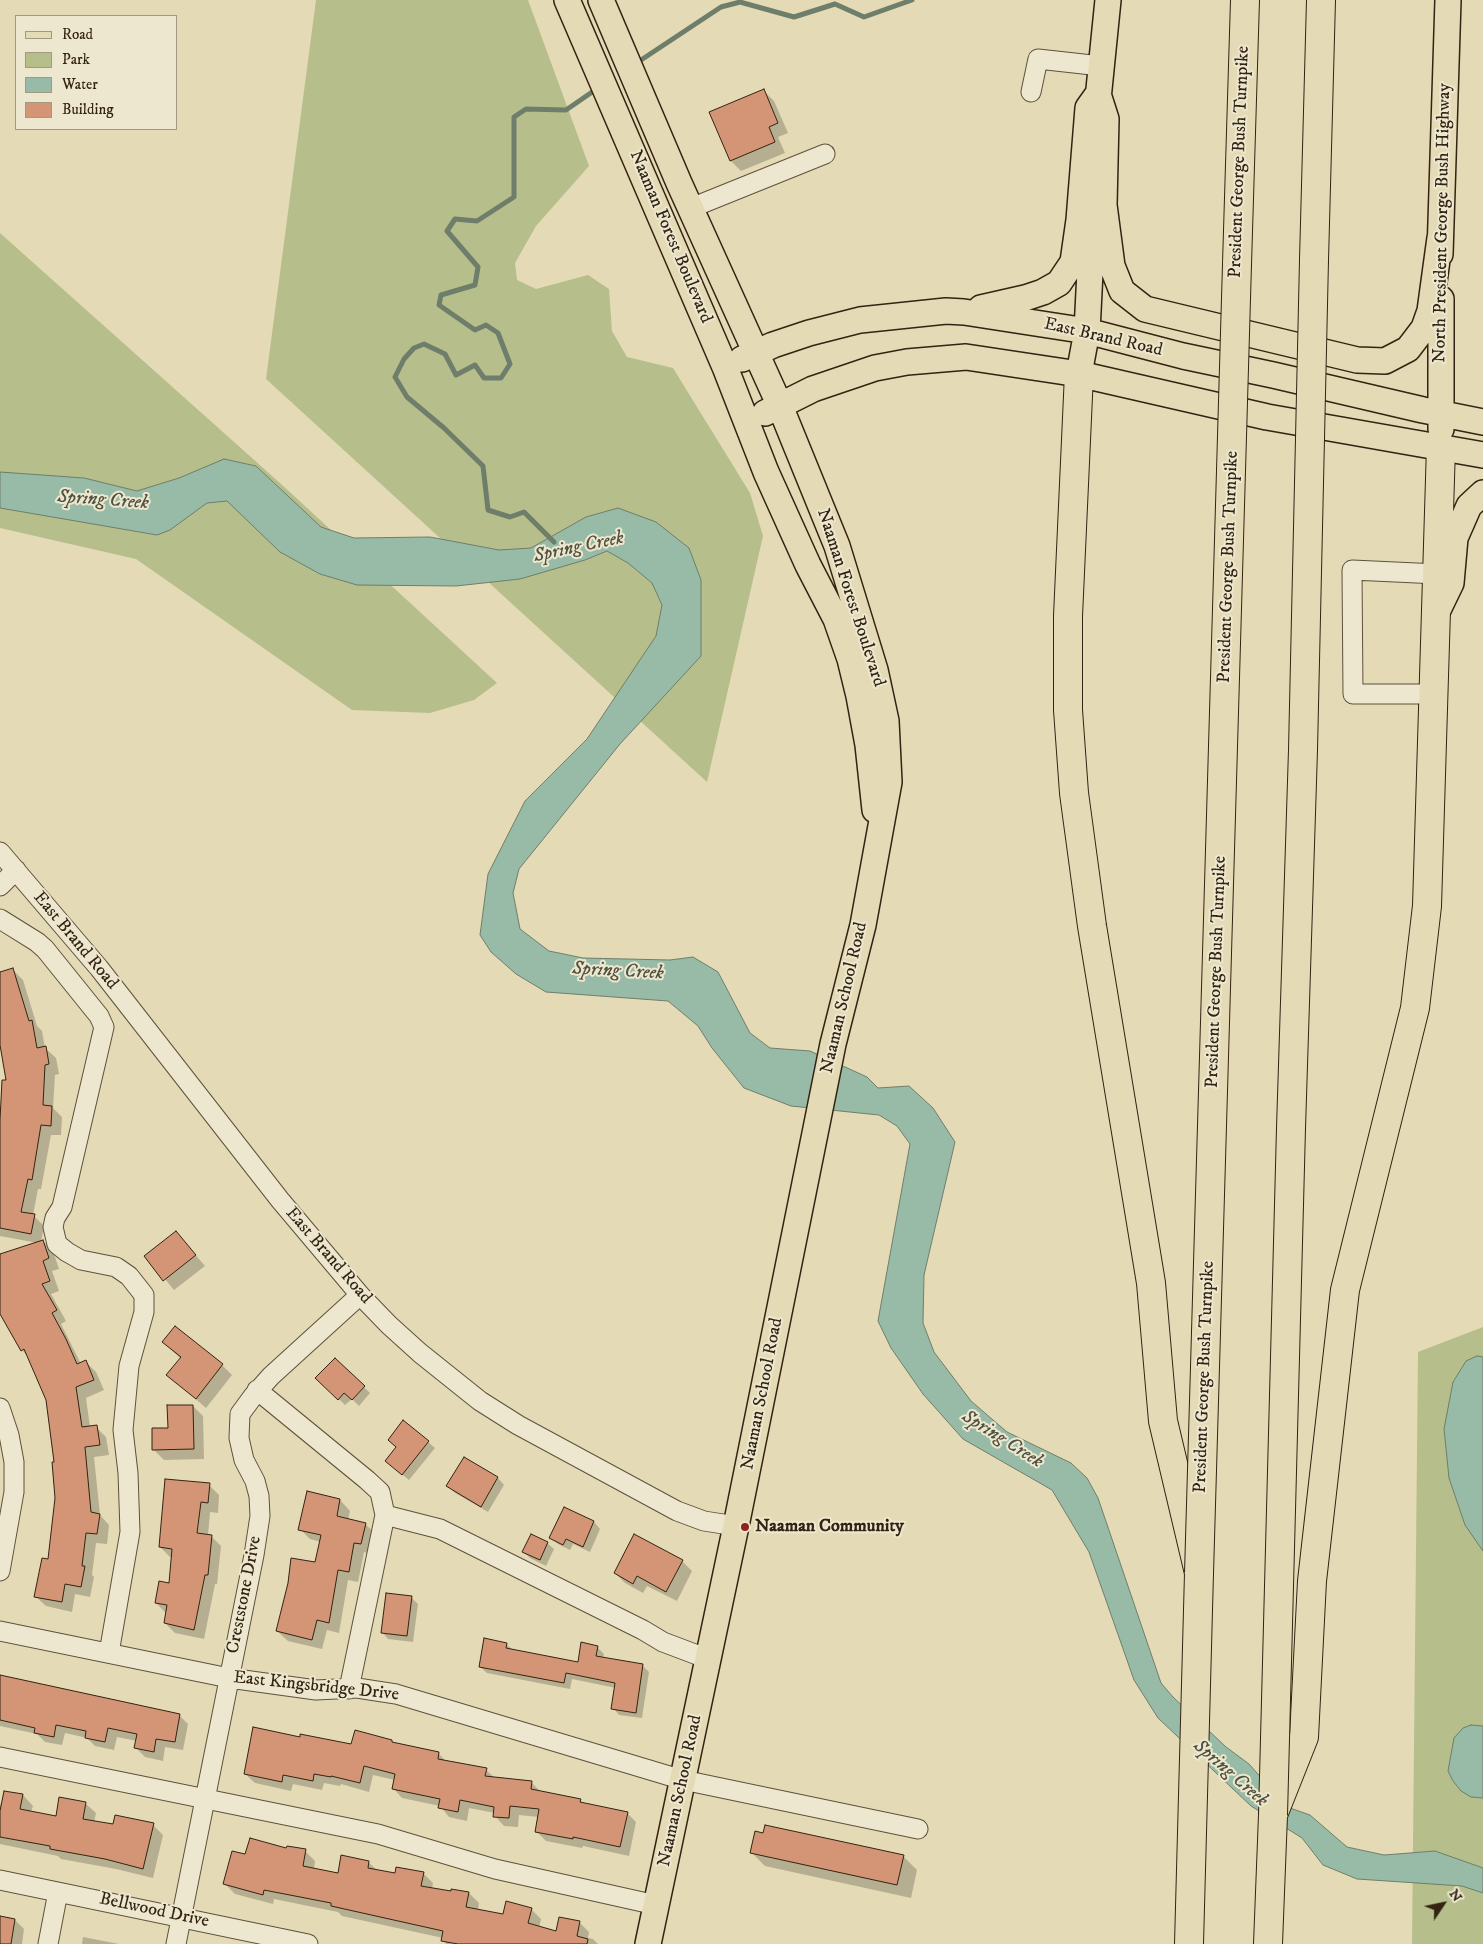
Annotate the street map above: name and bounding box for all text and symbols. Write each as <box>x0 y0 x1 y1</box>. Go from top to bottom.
legend <box>15 15 178 130</box>
text: Road <box>62 25 93 44</box>
street label: President George Bush Turnpike <box>1225 45 1255 279</box>
text: Park <box>62 50 90 69</box>
text: Water <box>62 75 98 94</box>
street label: North President George Bush Highway <box>1430 83 1456 363</box>
text: Building <box>62 100 114 119</box>
street label: Naaman Forest Boulevard <box>624 147 716 327</box>
street label: East Brand Road <box>1042 314 1164 362</box>
street label: President George Bush Turnpike <box>1214 450 1244 684</box>
water label: Spring Creek <box>57 486 149 516</box>
street label: Naaman Forest Boulevard <box>811 506 889 690</box>
water label: Spring Creek <box>532 527 626 569</box>
street label: President George Bush Turnpike <box>1202 855 1232 1089</box>
street label: East Brand Road <box>28 888 122 994</box>
street label: Naaman School Road <box>817 920 873 1076</box>
water label: Spring Creek <box>572 958 664 986</box>
street label: East Brand Road <box>280 1203 376 1309</box>
street label: President George Bush Turnpike <box>1190 1260 1220 1494</box>
street label: Naaman School Road <box>738 1316 788 1472</box>
water label: Spring Creek <box>957 1406 1047 1474</box>
place label: Naaman Community <box>755 1516 904 1538</box>
marker: Naaman Community <box>739 1521 751 1533</box>
street label: Creststone Drive <box>223 1535 267 1655</box>
street label: East Kingsbridge Drive <box>232 1668 400 1706</box>
street label: Naaman School Road <box>654 1713 708 1869</box>
water label: Spring Creek <box>1188 1735 1272 1813</box>
north arrow <box>1418 1879 1468 1929</box>
text: N <box>1445 1886 1466 1905</box>
street label: Bellwood Drive <box>97 1889 211 1933</box>

